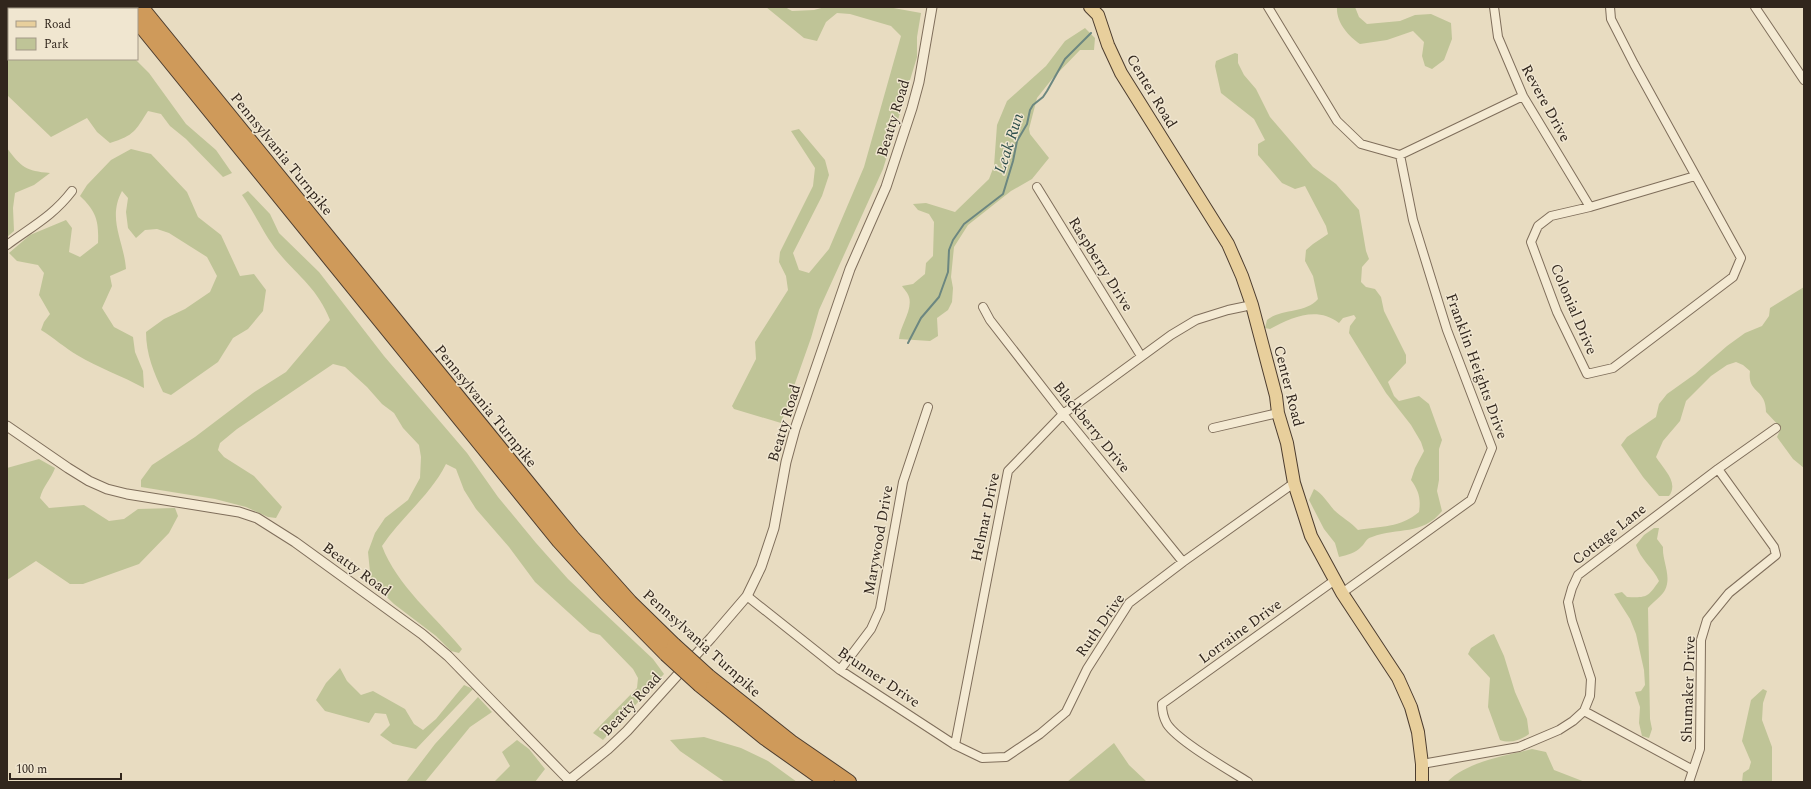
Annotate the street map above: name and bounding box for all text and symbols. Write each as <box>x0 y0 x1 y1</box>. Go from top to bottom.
legend <box>8 8 138 60</box>
text: Road <box>44 15 71 34</box>
text: Park <box>44 35 69 54</box>
street label: Center Road <box>1120 50 1183 133</box>
street label: Revere Drive <box>1515 60 1576 146</box>
street label: Beatty Road <box>871 76 916 160</box>
street label: Pennsylvania Turnpike <box>225 88 339 221</box>
water label: Leak Run <box>988 110 1030 177</box>
street label: Raspberry Drive <box>1062 213 1139 316</box>
street label: Colonial Drive <box>1544 260 1603 358</box>
street label: Franklin Heights Drive <box>1439 290 1514 442</box>
street label: Pennsylvania Turnpike <box>429 340 543 473</box>
street label: Center Road <box>1267 343 1310 429</box>
street label: Blackberry Drive <box>1047 377 1136 478</box>
street label: Beatty Road <box>762 381 807 465</box>
street label: Helmar Drive <box>965 470 1006 564</box>
street label: Marywood Drive <box>857 483 899 597</box>
street label: Cottage Lane <box>1567 498 1651 571</box>
street label: Beatty Road <box>318 537 396 602</box>
street label: Pennsylvania Turnpike <box>637 584 766 703</box>
street label: Ruth Drive <box>1070 589 1131 662</box>
street label: Lorraine Drive <box>1194 593 1287 670</box>
street label: Shumaker Drive <box>1675 635 1702 743</box>
street label: Brunner Drive <box>833 641 925 714</box>
street label: Beatty Road <box>596 667 667 741</box>
scale bar <box>10 755 121 781</box>
text: 100 m <box>16 760 47 779</box>

